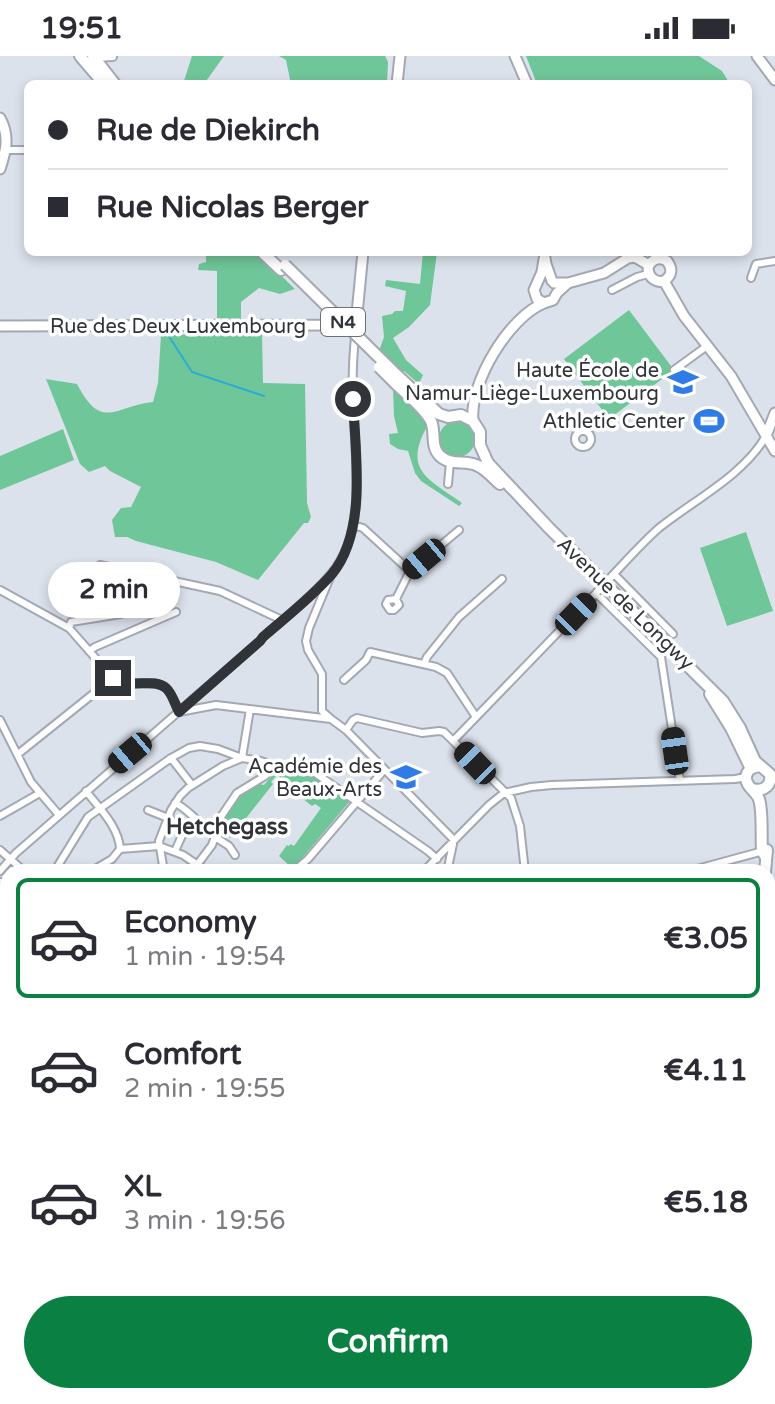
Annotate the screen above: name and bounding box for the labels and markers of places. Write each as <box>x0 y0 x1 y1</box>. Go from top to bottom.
place label: Haute École de Namur-Liège-Luxembourg <box>405 358 659 406</box>
school or university icon: Haute École de Namur-Liège-Luxembourg <box>666 365 700 399</box>
sports icon: Athletic Center <box>692 404 726 438</box>
place label: Athletic Center <box>543 410 685 434</box>
place label: Académie des Beaux-Arts <box>248 755 382 802</box>
school or university icon: Académie des Beaux-Arts <box>389 760 423 794</box>

